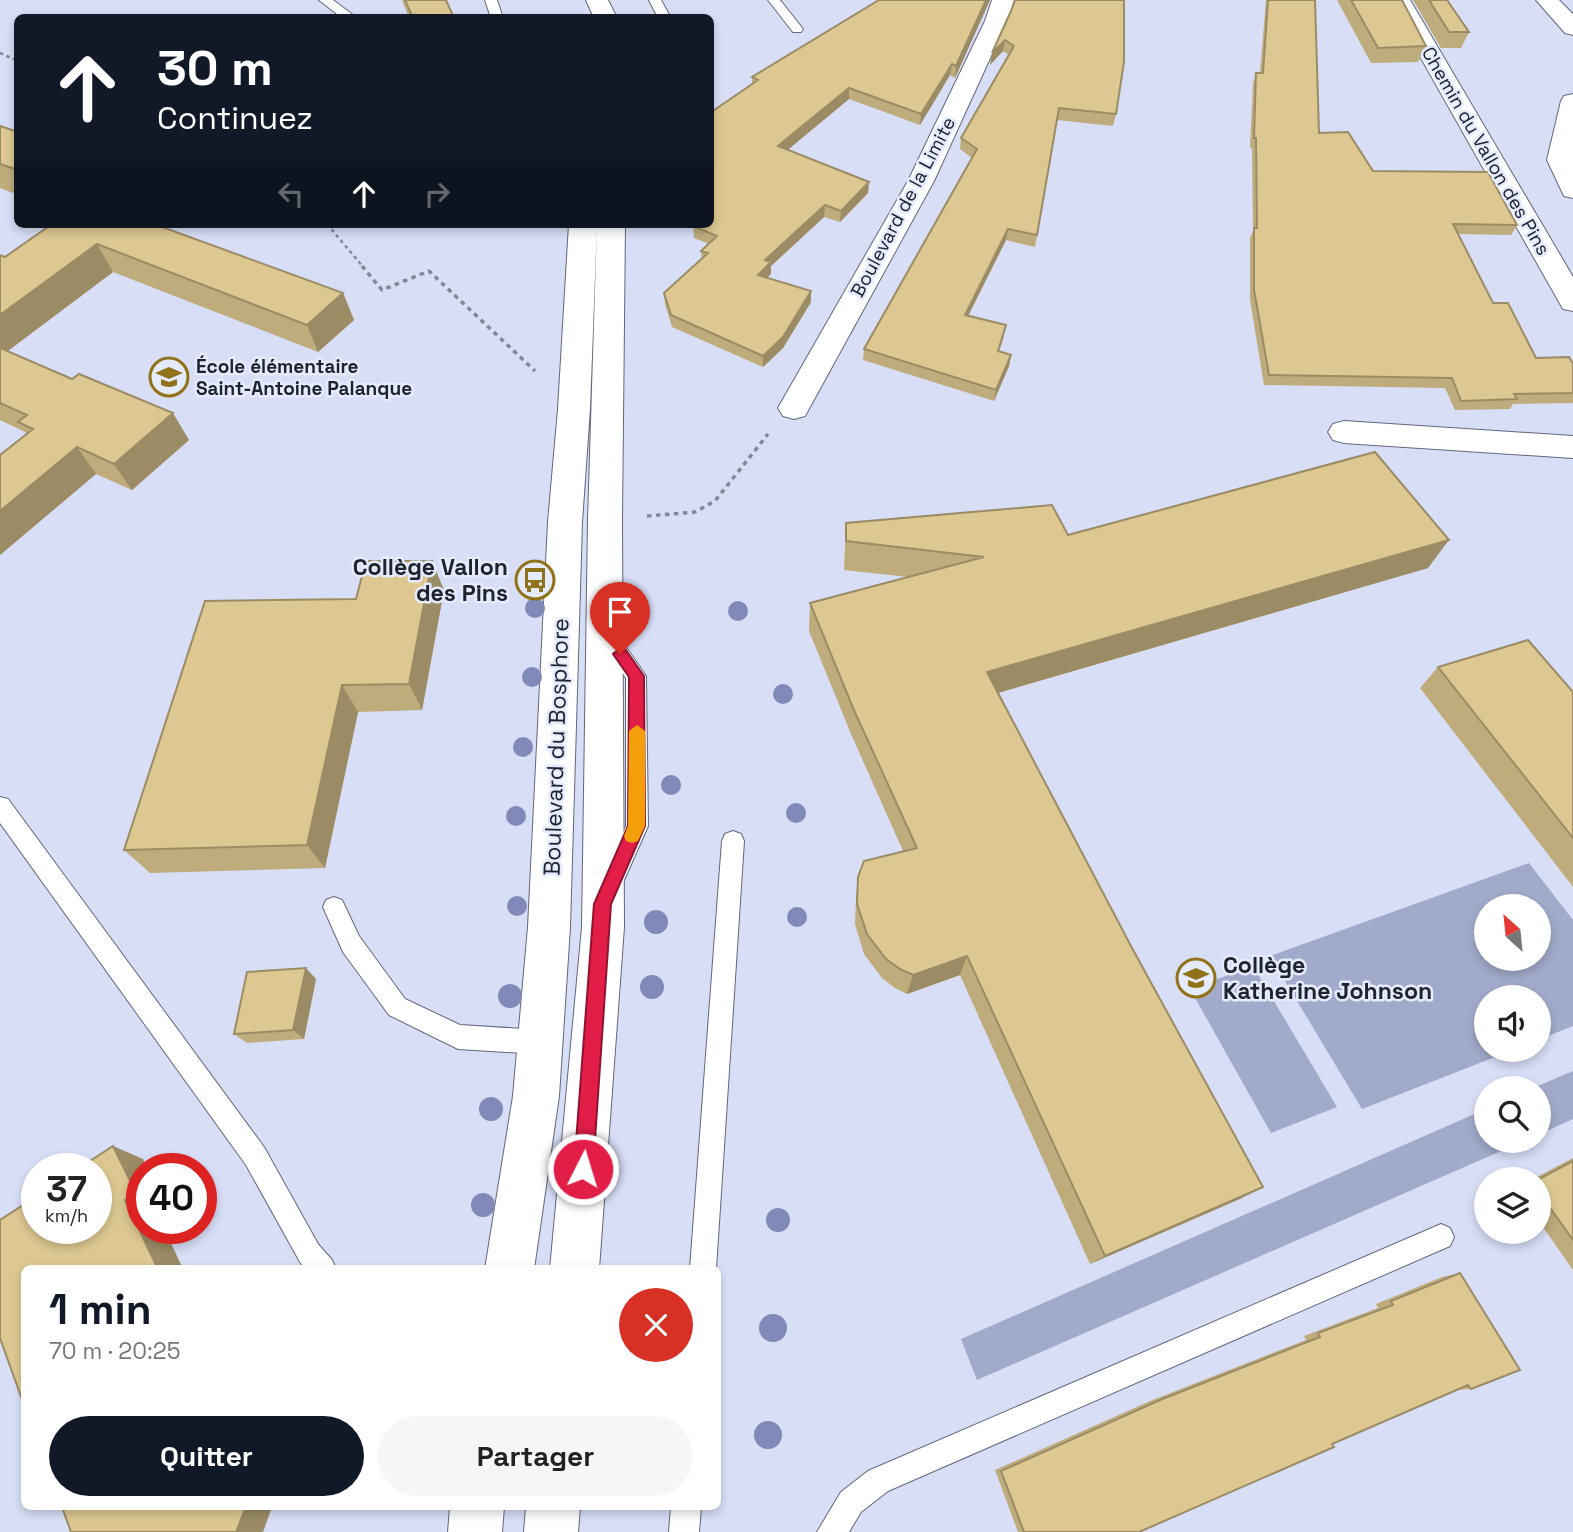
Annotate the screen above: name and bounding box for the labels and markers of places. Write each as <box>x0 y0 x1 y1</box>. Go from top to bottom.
place label: École élémentaire Saint-Antoine Palanque <box>196 354 412 401</box>
school or university icon: École élémentaire Saint-Antoine Palanque <box>148 356 190 398</box>
place label: Collège Vallon des Pins <box>353 552 508 608</box>
bus stop icon: Collège Vallon des Pins <box>514 559 556 601</box>
pin <box>590 582 650 654</box>
place label: Collège Katherine Johnson <box>1223 950 1432 1006</box>
school or university icon: Collège Katherine Johnson <box>1175 957 1217 999</box>

